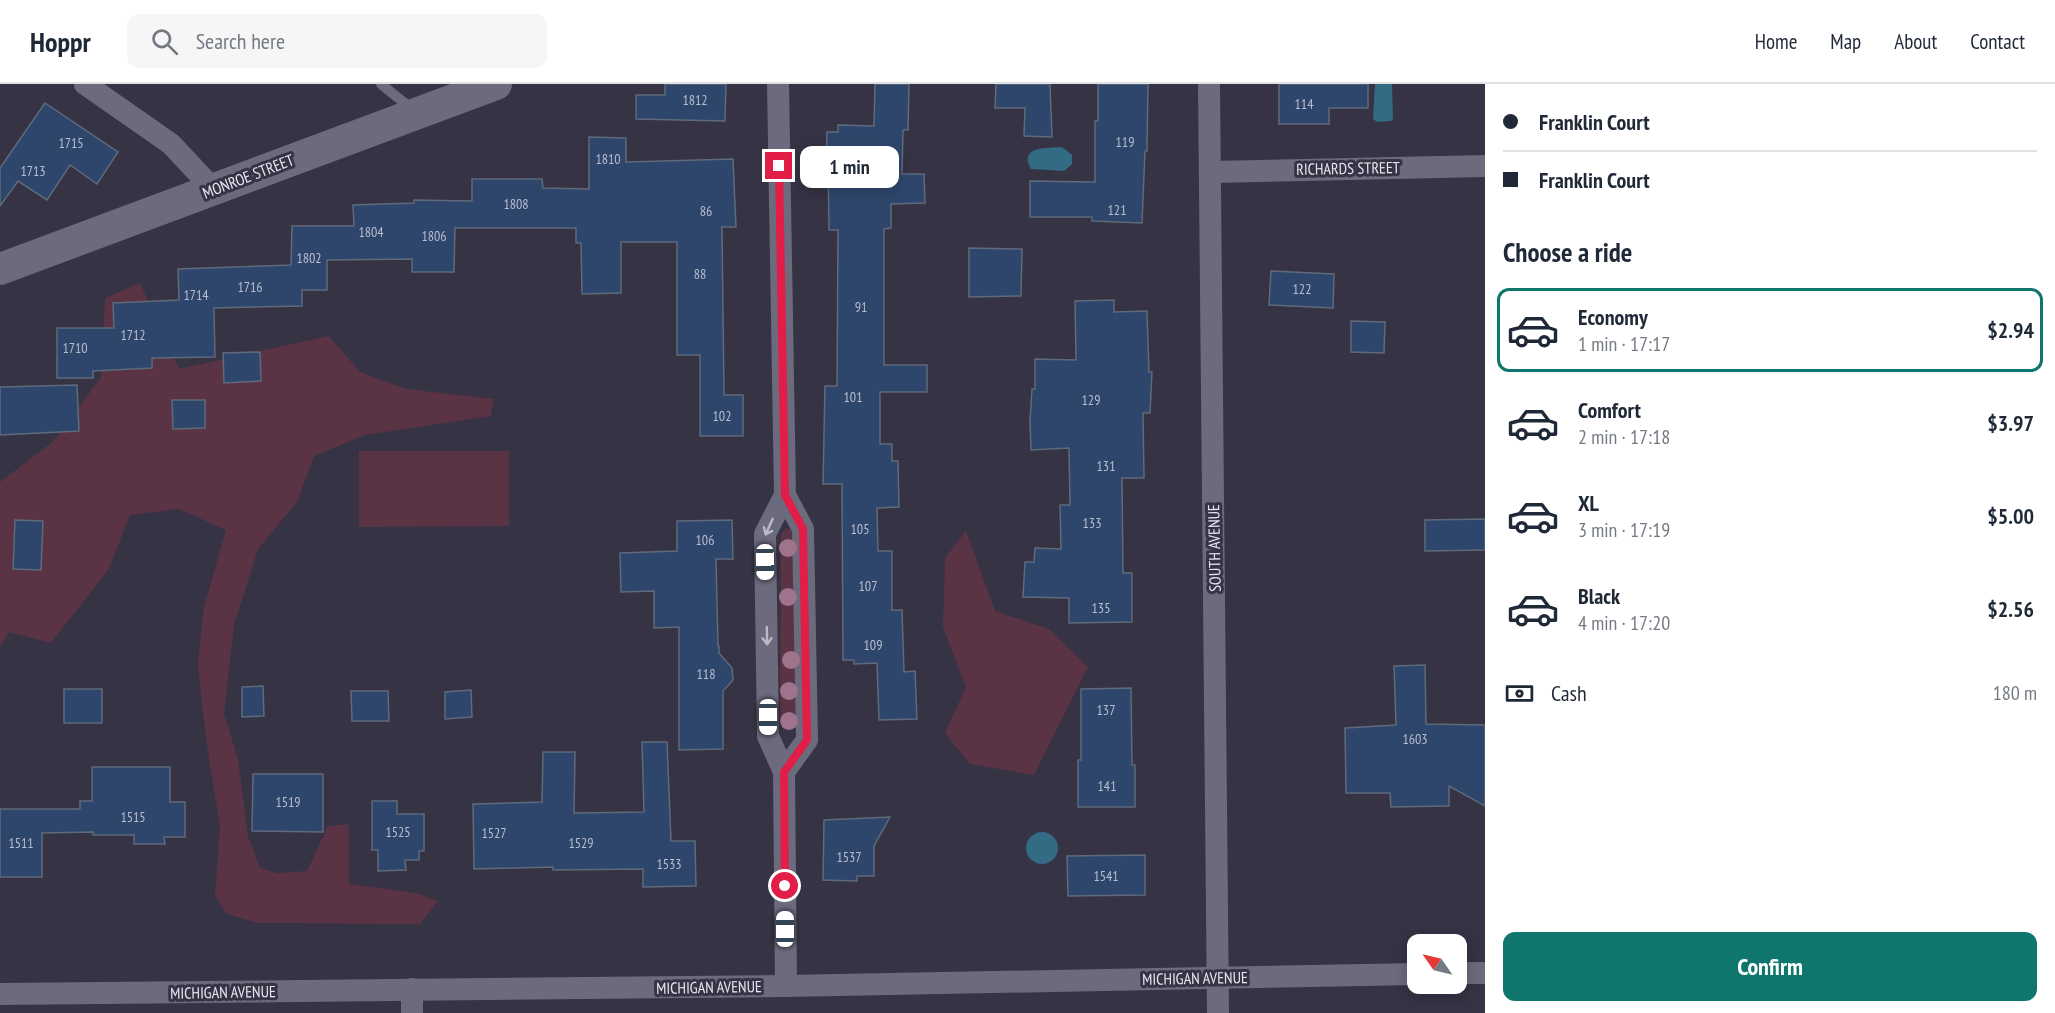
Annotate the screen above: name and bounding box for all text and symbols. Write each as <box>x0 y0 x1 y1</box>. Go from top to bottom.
search box <box>127 14 547 68</box>
text: Hoppr <box>30 23 91 60</box>
icon: search <box>148 25 181 58</box>
text: Search here <box>196 27 285 55</box>
text: Home <box>1755 28 1797 55</box>
text: Map <box>1830 28 1861 55</box>
text: About <box>1894 28 1937 55</box>
text: Contact <box>1970 28 2025 55</box>
house number: 1812 <box>682 91 708 109</box>
house number: 114 <box>1295 95 1314 113</box>
text: Franklin Court <box>1539 108 1650 136</box>
house number: 119 <box>1116 133 1134 151</box>
house number: 1715 <box>58 134 84 152</box>
callout: 1 min <box>800 145 899 187</box>
street label: MONROE STREET <box>199 149 297 203</box>
house number: 1810 <box>595 150 621 168</box>
route end <box>765 152 792 179</box>
text: 1 min <box>829 154 870 180</box>
street label: RICHARDS STREET <box>1296 157 1400 179</box>
house number: 1713 <box>20 162 46 180</box>
text: Franklin Court <box>1539 166 1650 194</box>
house number: 1808 <box>503 195 529 213</box>
house number: 121 <box>1108 201 1126 219</box>
house number: 86 <box>700 202 712 220</box>
house number: 1804 <box>358 223 384 241</box>
house number: 1806 <box>421 227 447 245</box>
text: Choose a ride <box>1503 235 1632 269</box>
house number: 1802 <box>296 249 322 267</box>
house number: 88 <box>694 265 706 283</box>
house number: 1716 <box>237 278 263 296</box>
house number: 122 <box>1293 280 1311 298</box>
house number: 1714 <box>183 286 209 304</box>
house number: 91 <box>855 298 867 316</box>
icon: car <box>1506 303 1560 357</box>
text: Economy <box>1578 303 1648 331</box>
text: $2.94 <box>1987 316 2034 344</box>
house number: 1712 <box>120 326 146 344</box>
text: 1 min · 17:17 <box>1578 331 1670 357</box>
house number: 1710 <box>62 339 88 357</box>
house number: 101 <box>844 388 862 406</box>
house number: 129 <box>1082 391 1100 409</box>
icon: car <box>1506 396 1560 450</box>
text: Comfort <box>1578 396 1641 424</box>
house number: 102 <box>713 407 731 425</box>
text: $3.97 <box>1987 409 2034 437</box>
text: 2 min · 17:18 <box>1578 424 1670 450</box>
house number: 131 <box>1097 457 1115 475</box>
icon: car <box>1506 489 1560 543</box>
text: XL <box>1578 489 1599 517</box>
text: $5.00 <box>1987 502 2034 530</box>
street label: SOUTH AVENUE <box>1203 504 1225 592</box>
house number: 133 <box>1083 514 1101 532</box>
one-way arrow <box>763 517 774 535</box>
text: 3 min · 17:19 <box>1578 517 1670 543</box>
house number: 105 <box>851 520 869 538</box>
house number: 106 <box>696 531 714 549</box>
car <box>756 544 774 580</box>
house number: 107 <box>859 577 877 595</box>
icon: car <box>1506 582 1560 636</box>
text: Black <box>1578 582 1620 610</box>
text: $2.56 <box>1987 595 2034 623</box>
house number: 135 <box>1092 599 1110 617</box>
text: 4 min · 17:20 <box>1578 610 1670 636</box>
one-way arrow <box>761 625 772 645</box>
house number: 109 <box>864 636 882 654</box>
house number: 118 <box>697 665 715 683</box>
icon: cash <box>1503 677 1536 710</box>
text: Cash <box>1551 679 1587 707</box>
text: 180 m <box>1993 680 2037 706</box>
car <box>759 699 777 735</box>
house number: 137 <box>1097 701 1115 719</box>
house number: 1603 <box>1402 730 1428 748</box>
house number: 141 <box>1098 777 1116 795</box>
house number: 1519 <box>275 793 301 811</box>
house number: 1515 <box>120 808 146 826</box>
house number: 1525 <box>385 823 411 841</box>
house number: 1527 <box>481 824 507 842</box>
house number: 1511 <box>8 834 34 852</box>
house number: 1529 <box>568 834 594 852</box>
house number: 1537 <box>836 848 862 866</box>
house number: 1533 <box>656 855 682 873</box>
house number: 1541 <box>1093 867 1119 885</box>
route start <box>771 872 798 899</box>
car <box>776 911 794 947</box>
button: Confirm <box>1503 932 2037 1001</box>
north arrow <box>1407 934 1467 994</box>
map controls <box>1407 934 1467 994</box>
street label: MICHIGAN AVENUE <box>1142 967 1248 989</box>
street label: MICHIGAN AVENUE <box>656 976 762 998</box>
street label: MICHIGAN AVENUE <box>170 981 276 1003</box>

